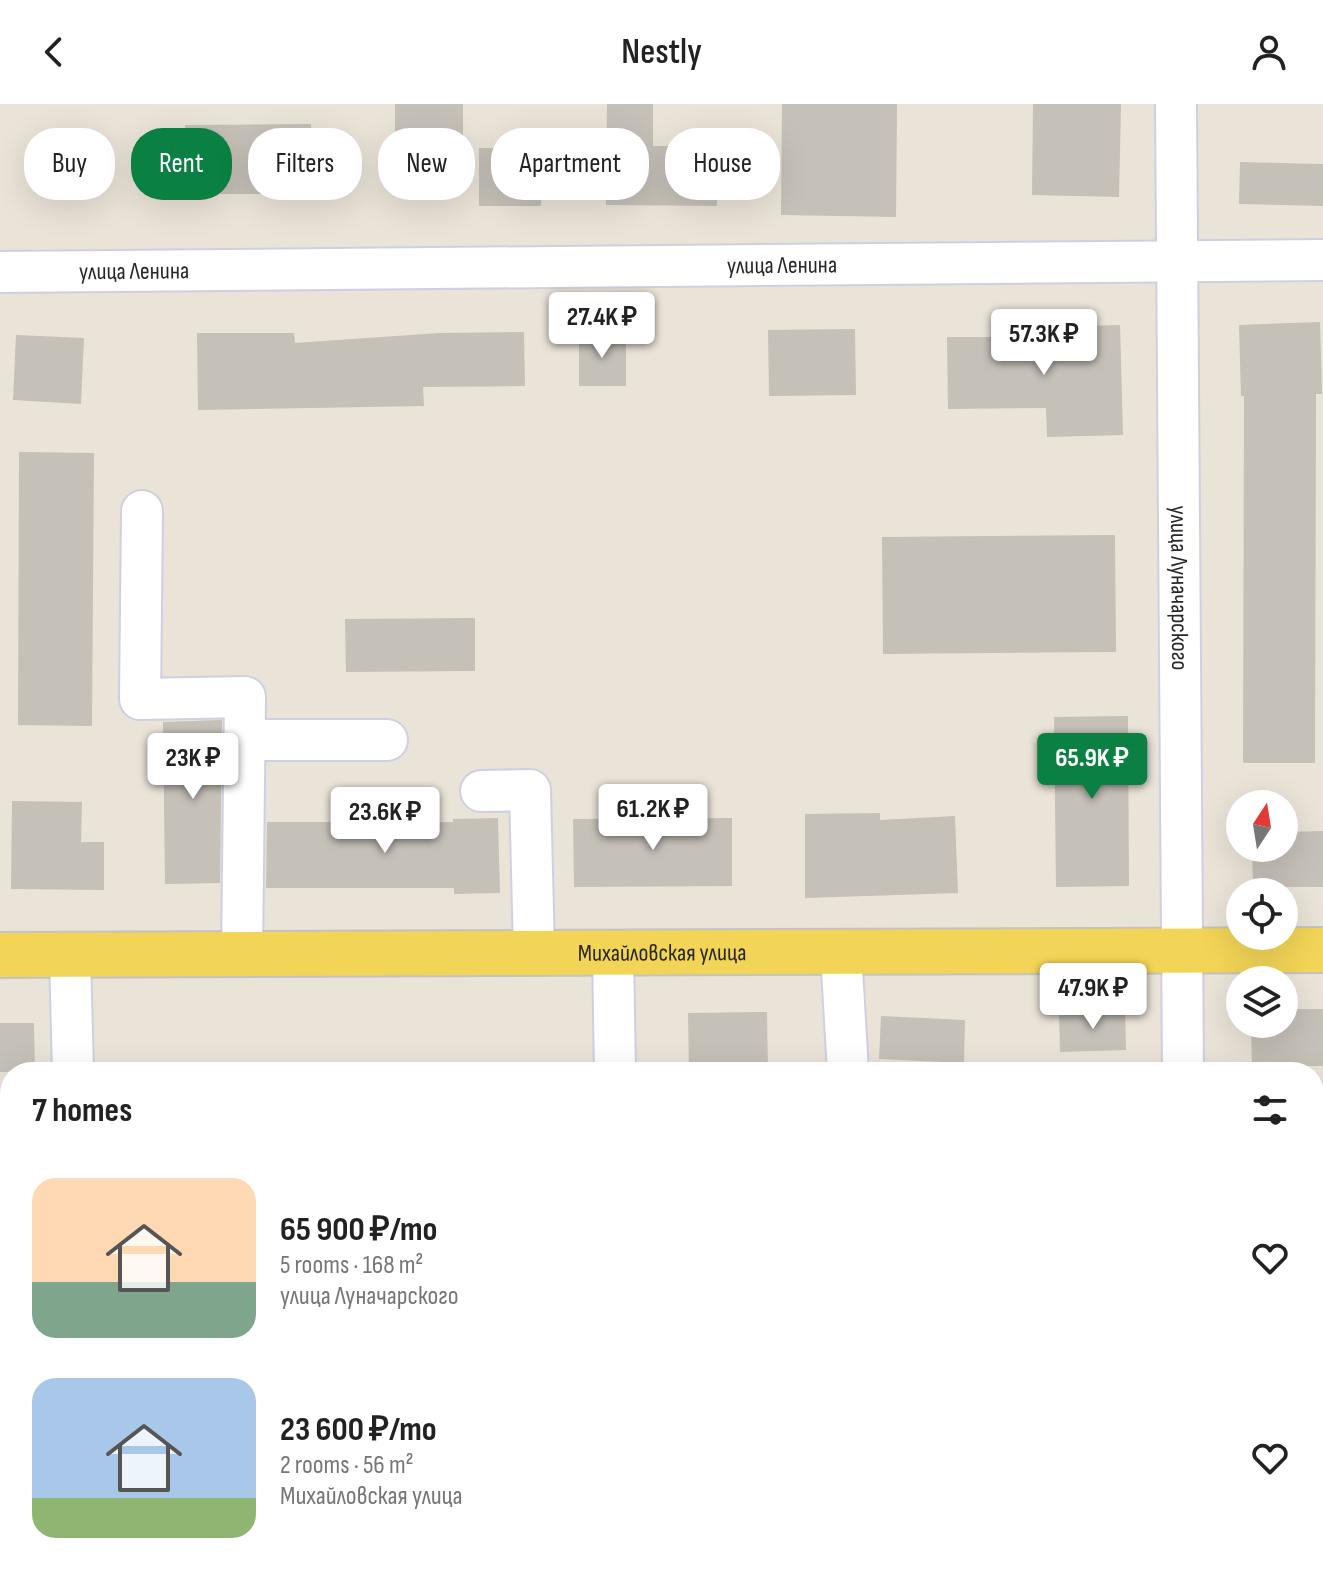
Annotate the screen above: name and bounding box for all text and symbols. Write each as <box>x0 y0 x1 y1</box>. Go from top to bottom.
icon: back <box>32 30 76 74</box>
icon: person <box>1247 30 1291 74</box>
text: Nestly <box>621 31 702 74</box>
chip: Buy <box>24 128 115 200</box>
chip: Rent <box>131 128 232 200</box>
chip: Filters <box>248 128 362 200</box>
chip: New <box>378 128 475 200</box>
chip: Apartment <box>491 128 649 200</box>
chip: House <box>665 128 780 200</box>
street label: улица Ленина <box>727 250 837 280</box>
street label: улица Ленина <box>79 256 189 286</box>
pin: 27.4K ₽ <box>528 292 676 360</box>
text: 27.4K ₽ <box>567 302 637 333</box>
pin: 57.3K ₽ <box>970 309 1118 377</box>
text: 57.3K ₽ <box>1009 319 1079 350</box>
street label: улица Луначарского <box>1164 505 1194 671</box>
pin: 23K ₽ <box>137 733 249 801</box>
pin: 65.9K ₽ <box>1018 733 1166 801</box>
text: 23K ₽ <box>165 743 221 774</box>
text: 65.9K ₽ <box>1055 743 1129 774</box>
pin: 61.2K ₽ <box>579 784 727 852</box>
pin: 23.6K ₽ <box>311 787 459 855</box>
north arrow <box>1226 790 1298 862</box>
map controls <box>1226 790 1298 1038</box>
text: 61.2K ₽ <box>617 794 689 825</box>
text: 23.6K ₽ <box>349 797 421 828</box>
button: locate <box>1226 878 1298 950</box>
street label: Михайловская улица <box>578 938 746 968</box>
pin: 47.9K ₽ <box>1019 963 1167 1031</box>
button: layers <box>1226 966 1298 1038</box>
text: 47.9K ₽ <box>1058 973 1128 1004</box>
icon: filters <box>1248 1088 1292 1132</box>
text: 7 homes <box>32 1090 132 1131</box>
text: 65 900 ₽/mo <box>280 1209 437 1250</box>
icon: home <box>96 1210 192 1306</box>
icon: heart <box>1248 1236 1292 1280</box>
text: 5 rooms · 168 m² <box>280 1250 423 1281</box>
text: улица Луначарского <box>280 1281 459 1312</box>
text: 23 600 ₽/mo <box>280 1409 437 1450</box>
icon: home <box>96 1410 192 1506</box>
icon: heart <box>1248 1436 1292 1480</box>
text: 2 rooms · 56 m² <box>280 1450 414 1481</box>
text: Михайловская улица <box>280 1481 463 1512</box>

